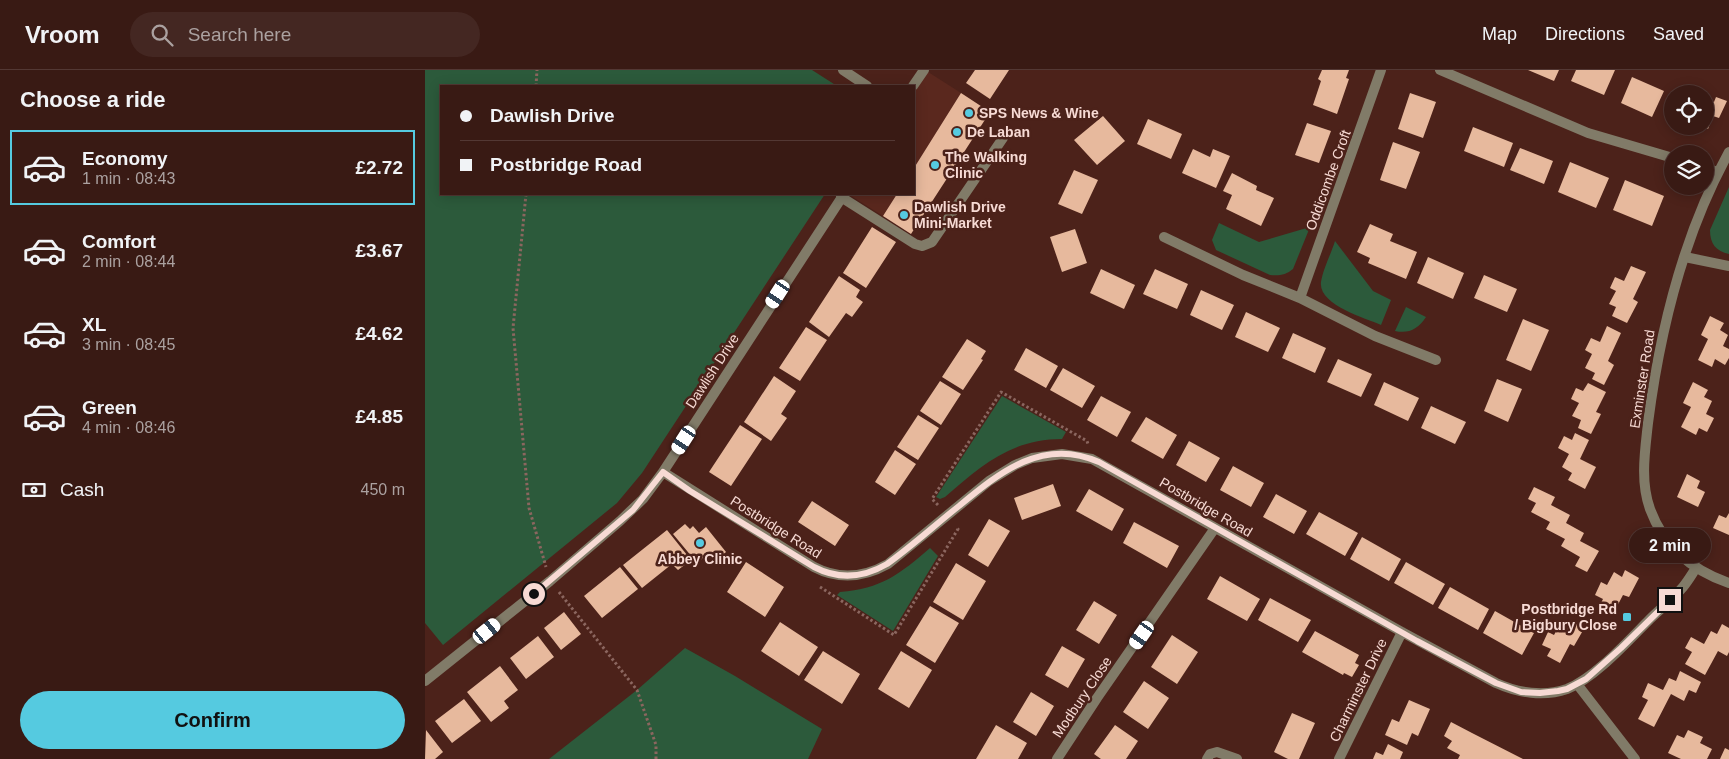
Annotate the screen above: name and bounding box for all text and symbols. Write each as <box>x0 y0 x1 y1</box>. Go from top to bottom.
search box <box>130 12 480 57</box>
text: Vroom <box>25 21 100 48</box>
icon: search <box>148 21 176 49</box>
text: Search here <box>188 24 291 45</box>
text: Map <box>1482 24 1517 44</box>
text: Directions <box>1545 24 1625 44</box>
text: Saved <box>1653 24 1704 44</box>
map controls <box>1664 85 1714 195</box>
button: locate <box>1664 85 1714 135</box>
text: Choose a ride <box>20 87 165 112</box>
text: Dawlish Drive <box>490 105 615 126</box>
place label: SPS News & Wine <box>979 105 1099 121</box>
marker: SPS News & Wine <box>963 107 975 119</box>
place label: De Laban <box>967 124 1030 140</box>
marker: De Laban <box>951 126 963 138</box>
street label: Oddicombe Croft <box>1302 127 1354 232</box>
icon: car <box>22 145 67 190</box>
button: layers <box>1664 145 1714 195</box>
text: Economy <box>82 148 168 169</box>
place label: The Walking Clinic <box>945 149 1027 181</box>
text: Postbridge Road <box>490 154 642 175</box>
text: £2.72 <box>355 157 403 178</box>
marker: The Walking Clinic <box>929 159 941 171</box>
text: 1 min · 08:43 <box>82 170 175 187</box>
place label: Dawlish Drive Mini-Market <box>914 199 1006 231</box>
marker: Dawlish Drive Mini-Market <box>898 209 910 221</box>
icon: car <box>22 228 67 273</box>
text: Comfort <box>82 231 156 252</box>
text: £3.67 <box>355 240 403 261</box>
text: 2 min · 08:44 <box>82 253 175 270</box>
car <box>763 277 792 311</box>
icon: car <box>22 311 67 356</box>
text: XL <box>82 314 106 335</box>
text: £4.62 <box>355 323 403 344</box>
street label: Exminster Road <box>1626 329 1658 429</box>
street label: Dawlish Drive <box>682 331 742 411</box>
text: 3 min · 08:45 <box>82 336 175 353</box>
icon: car <box>22 394 67 439</box>
text: Green <box>82 397 137 418</box>
text: £4.85 <box>355 406 403 427</box>
text: 4 min · 08:46 <box>82 419 175 436</box>
car <box>669 423 698 457</box>
street label: Postbridge Road <box>1157 474 1255 540</box>
icon: cash <box>20 476 48 504</box>
text: Cash <box>60 479 104 500</box>
text: 450 m <box>361 481 405 498</box>
street label: Postbridge Road <box>728 493 824 561</box>
callout: 2 min <box>1629 528 1711 562</box>
marker: Abbey Clinic <box>694 537 706 549</box>
text: 2 min <box>1649 537 1691 554</box>
place label: Abbey Clinic <box>658 551 743 567</box>
route start <box>523 583 545 605</box>
route end <box>1659 589 1681 611</box>
place label: Postbridge Rd / Bigbury Close <box>1514 601 1617 633</box>
marker: Postbridge Rd / Bigbury Close <box>1621 611 1633 623</box>
car <box>470 616 503 646</box>
car <box>1127 618 1156 652</box>
street label: Charminster Drive <box>1326 636 1390 744</box>
street label: Modbury Close <box>1049 653 1115 741</box>
button: Confirm <box>20 691 405 749</box>

